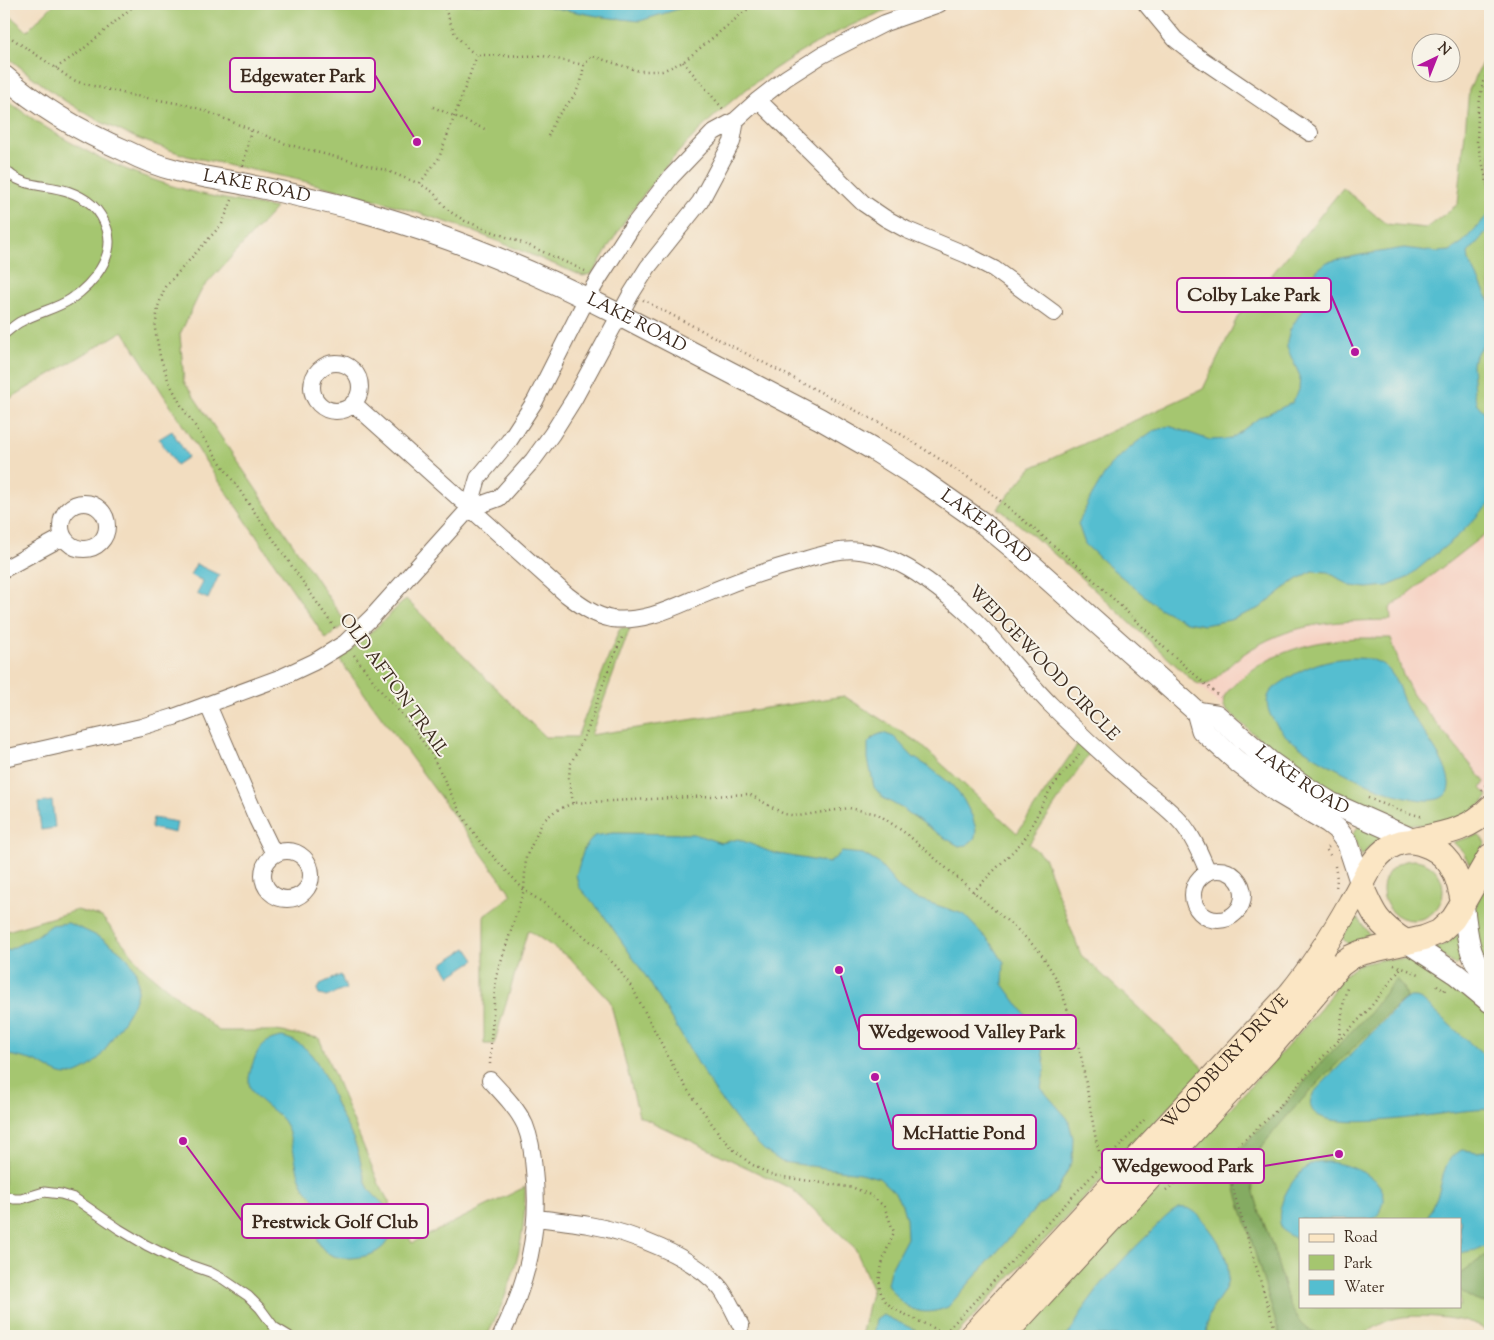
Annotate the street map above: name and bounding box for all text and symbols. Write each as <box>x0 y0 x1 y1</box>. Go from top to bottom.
north arrow <box>1412 32 1462 82</box>
text: N <box>1433 39 1454 61</box>
callout: Edgewater Park <box>230 58 375 92</box>
text: Edgewater Park <box>240 64 366 91</box>
street label: LAKE ROAD <box>201 164 313 211</box>
callout: Colby Lake Park <box>1177 278 1331 312</box>
text: Colby Lake Park <box>1187 283 1321 310</box>
street label: LAKE ROAD <box>582 287 691 360</box>
street label: LAKE ROAD <box>935 484 1037 571</box>
street label: WEDGEWOOD CIRCLE <box>961 580 1125 748</box>
street label: OLD AFTON TRAIL <box>332 609 454 763</box>
street label: LAKE ROAD <box>1248 741 1353 822</box>
street label: WOODBURY DRIVE <box>1156 989 1296 1136</box>
callout: Wedgewood Valley Park <box>859 1015 1076 1049</box>
text: Wedgewood Valley Park <box>868 1020 1066 1047</box>
callout: McHattie Pond <box>893 1115 1036 1149</box>
text: McHattie Pond <box>903 1121 1026 1148</box>
callout: Wedgewood Park <box>1102 1149 1264 1183</box>
text: Wedgewood Park <box>1112 1154 1255 1181</box>
callout: Prestwick Golf Club <box>242 1204 428 1238</box>
text: Prestwick Golf Club <box>252 1210 419 1237</box>
legend <box>1299 1218 1462 1308</box>
text: Road <box>1344 1228 1378 1249</box>
text: Park <box>1344 1254 1373 1275</box>
text: Water <box>1344 1278 1385 1299</box>

